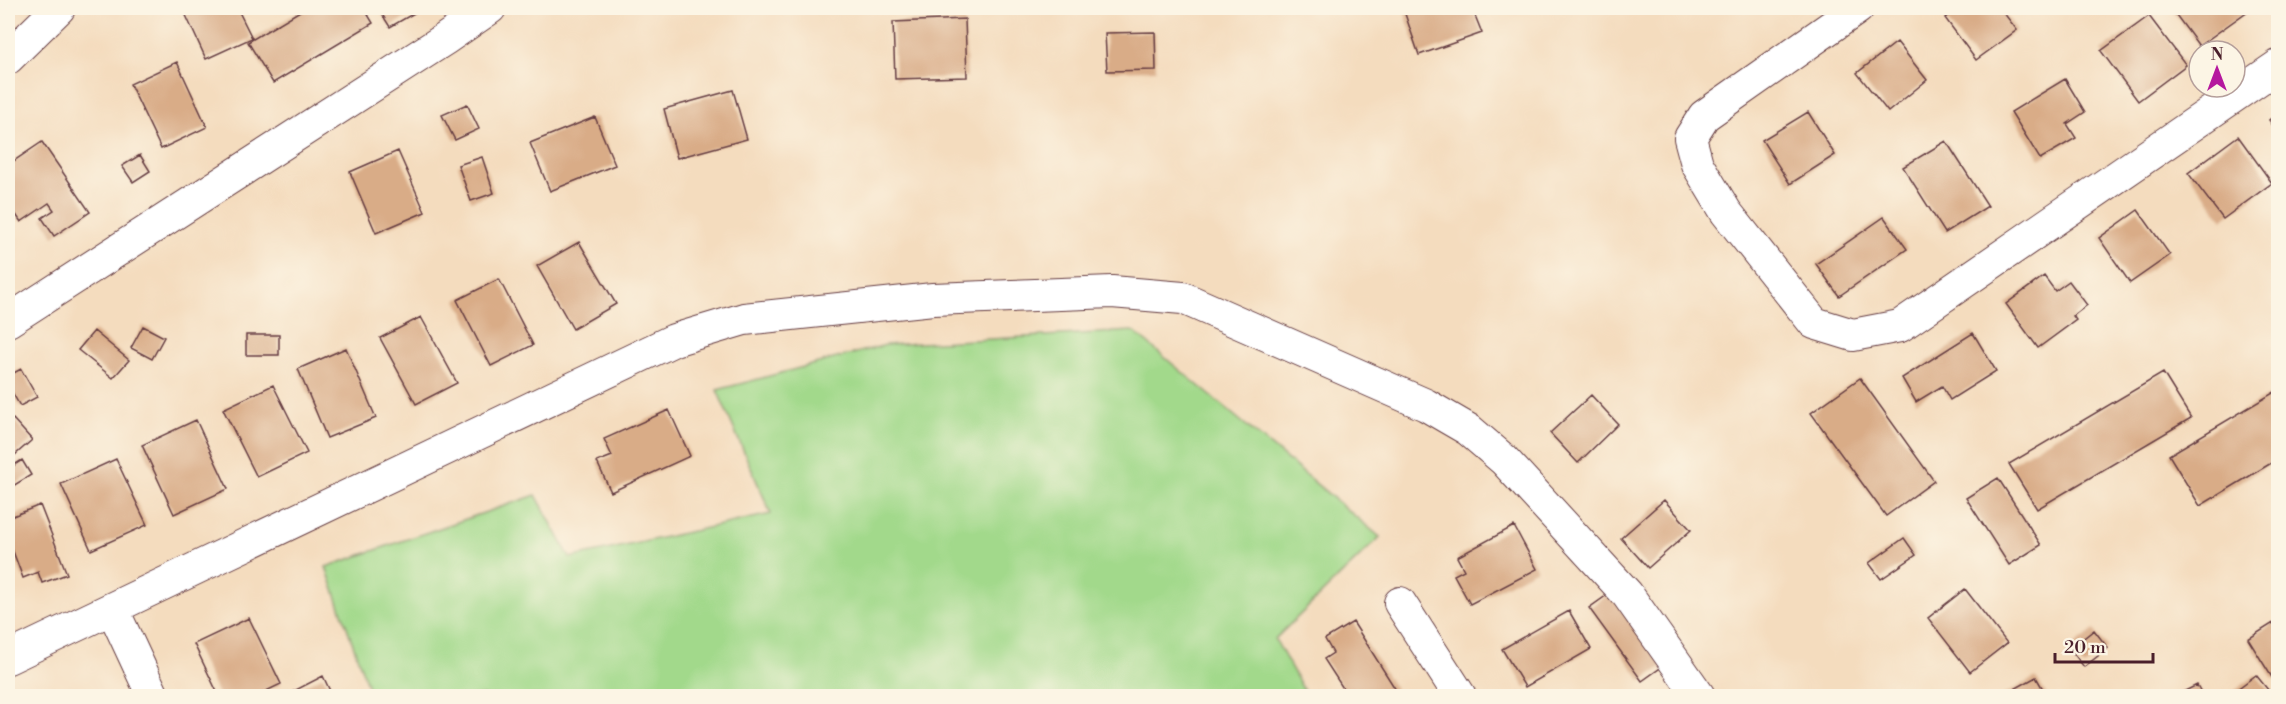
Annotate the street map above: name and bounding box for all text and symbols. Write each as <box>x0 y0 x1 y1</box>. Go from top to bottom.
north arrow <box>2187 39 2247 99</box>
text: N <box>2211 45 2224 65</box>
scale bar <box>2055 626 2152 664</box>
text: 20 m <box>2064 636 2106 659</box>

